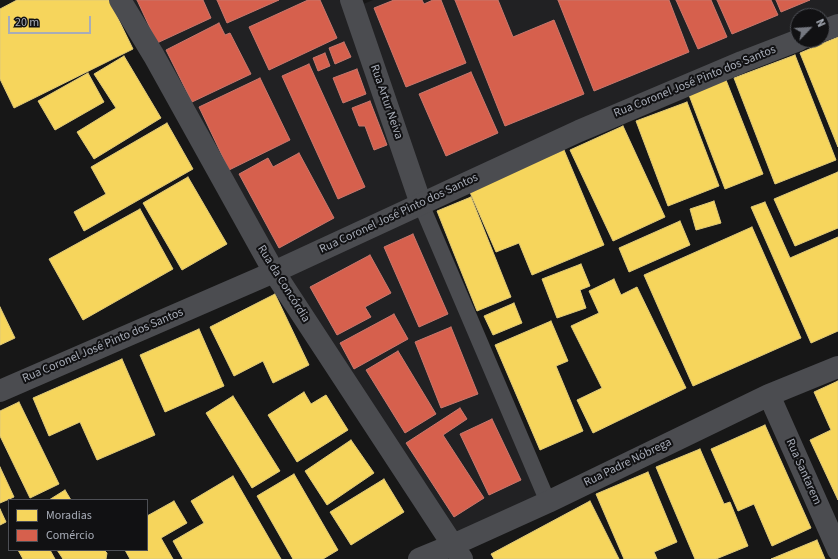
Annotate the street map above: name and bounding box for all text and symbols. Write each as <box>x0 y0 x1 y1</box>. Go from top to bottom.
scale bar <box>10 8 93 34</box>
north arrow <box>790 8 830 48</box>
text: 20 m <box>15 14 39 31</box>
text: N <box>812 17 829 30</box>
street label: Rua Coronel José Pinto dos Santos <box>612 43 778 121</box>
street label: Rua Artur Neiva <box>367 63 405 141</box>
street label: Rua Coronel José Pinto dos Santos <box>317 171 481 257</box>
street label: Rua da Concórdia <box>254 243 312 325</box>
street label: Rua Coronel José Pinto dos Santos <box>20 306 186 386</box>
street label: Rua Padre Nóbrega <box>582 436 674 490</box>
street label: Rua Santarem <box>782 437 824 507</box>
legend <box>8 499 148 551</box>
text: Moradias <box>46 507 92 524</box>
text: Comércio <box>46 527 94 544</box>

